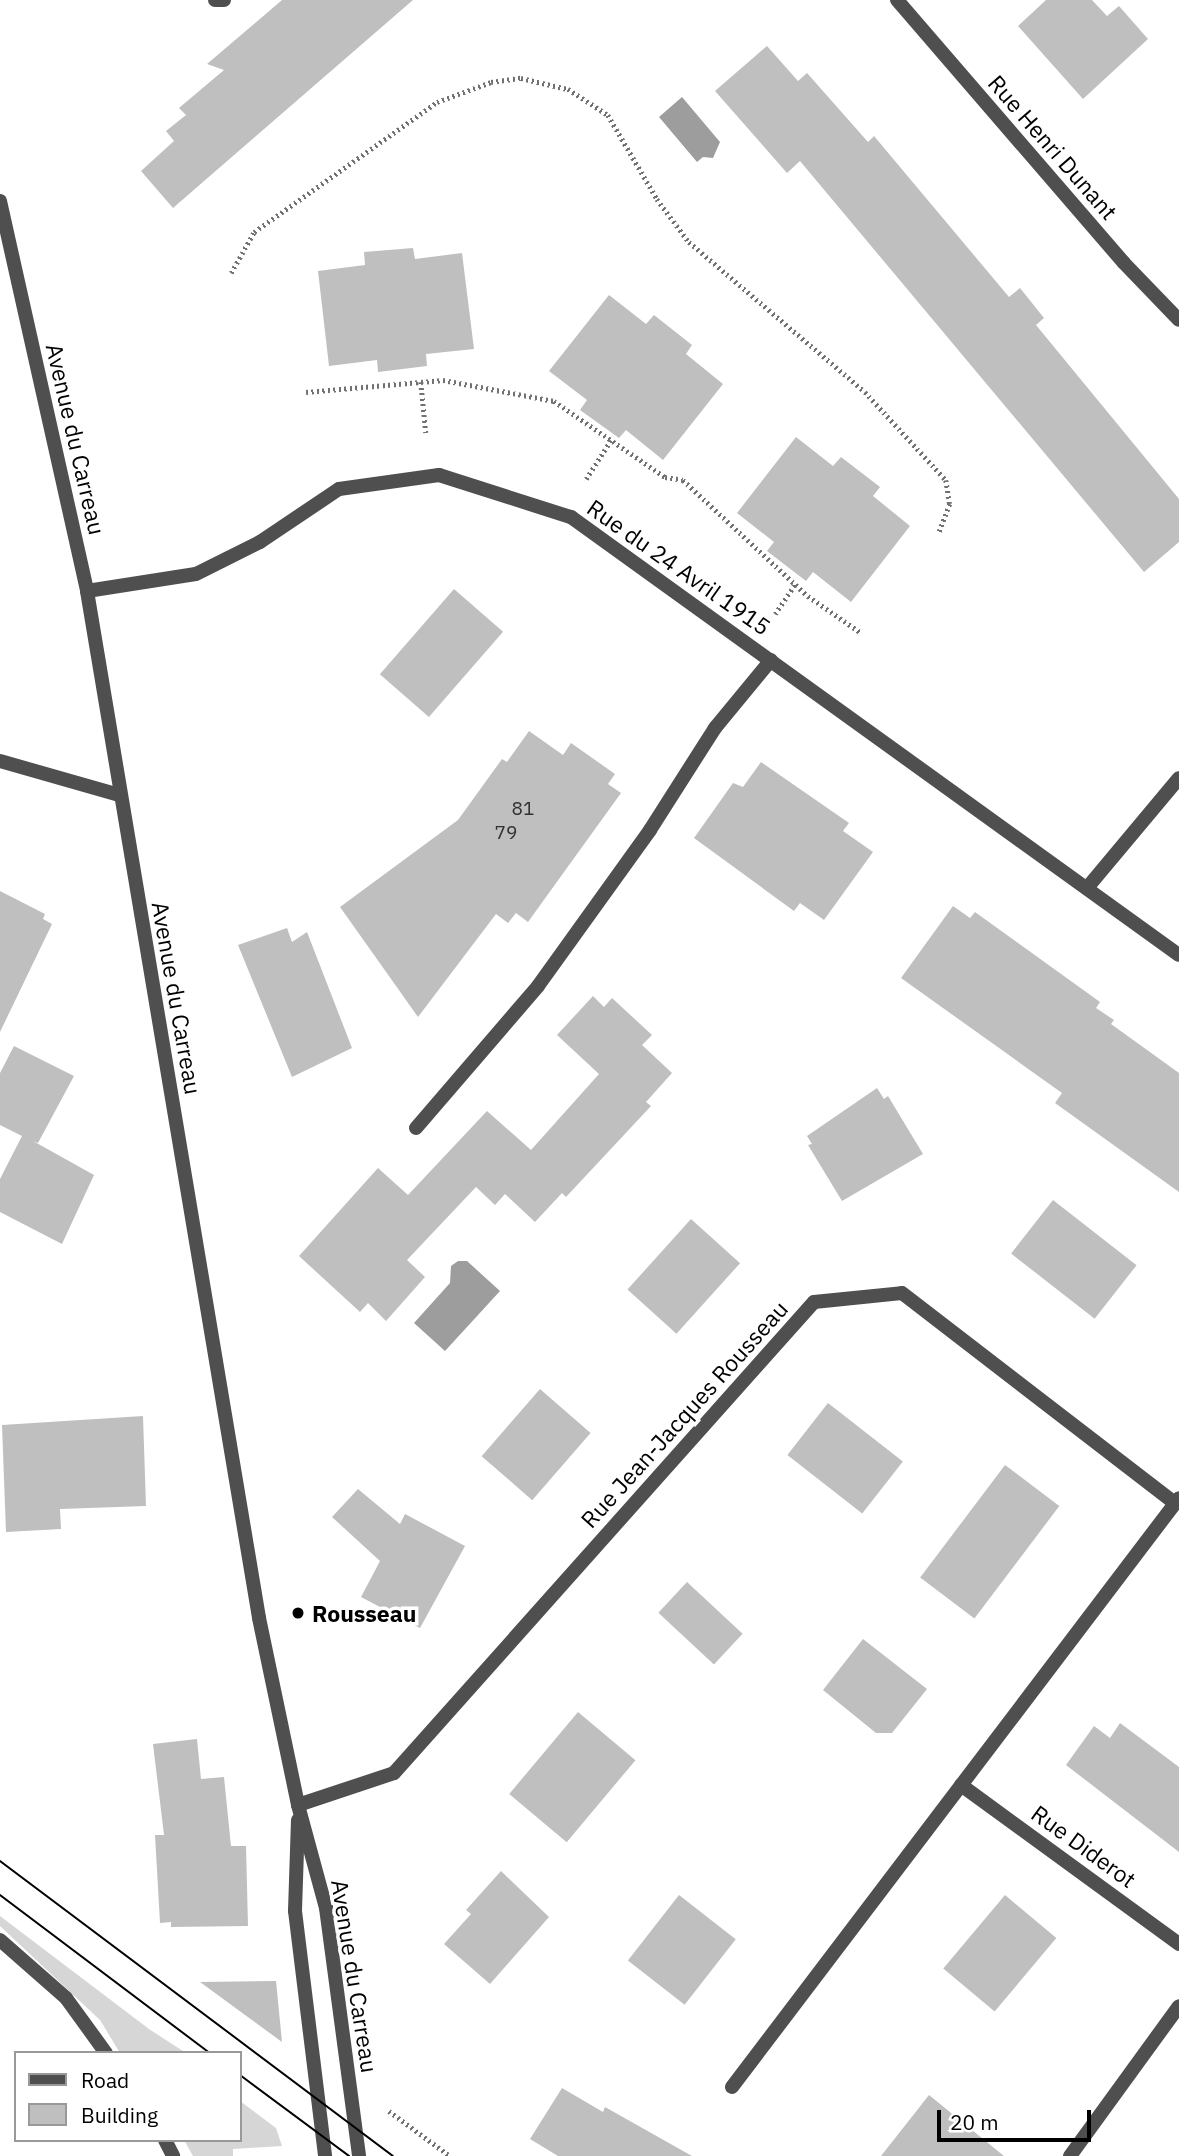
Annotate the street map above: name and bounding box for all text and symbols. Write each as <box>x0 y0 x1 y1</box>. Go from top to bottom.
street label: Rue Henri Dunant <box>983 69 1123 225</box>
street label: Avenue du Carreau <box>41 341 111 537</box>
street label: Rue du 24 Avril 1915 <box>582 493 776 641</box>
house number: 81 <box>512 798 534 820</box>
house number: 79 <box>495 822 517 844</box>
street label: Avenue du Carreau <box>146 899 208 1097</box>
street label: Rue Jean-Jacques Rousseau <box>575 1295 793 1533</box>
place label: Rousseau <box>312 1599 417 1627</box>
marker: Rousseau <box>290 1605 306 1621</box>
street label: Rue Diderot <box>1026 1799 1142 1893</box>
street label: Avenue du Carreau <box>326 1877 384 2075</box>
legend <box>14 2051 242 2142</box>
text: Road <box>81 2066 129 2094</box>
scale bar <box>941 2096 1095 2140</box>
text: Building <box>81 2101 158 2129</box>
text: 20 m <box>950 2108 999 2136</box>

